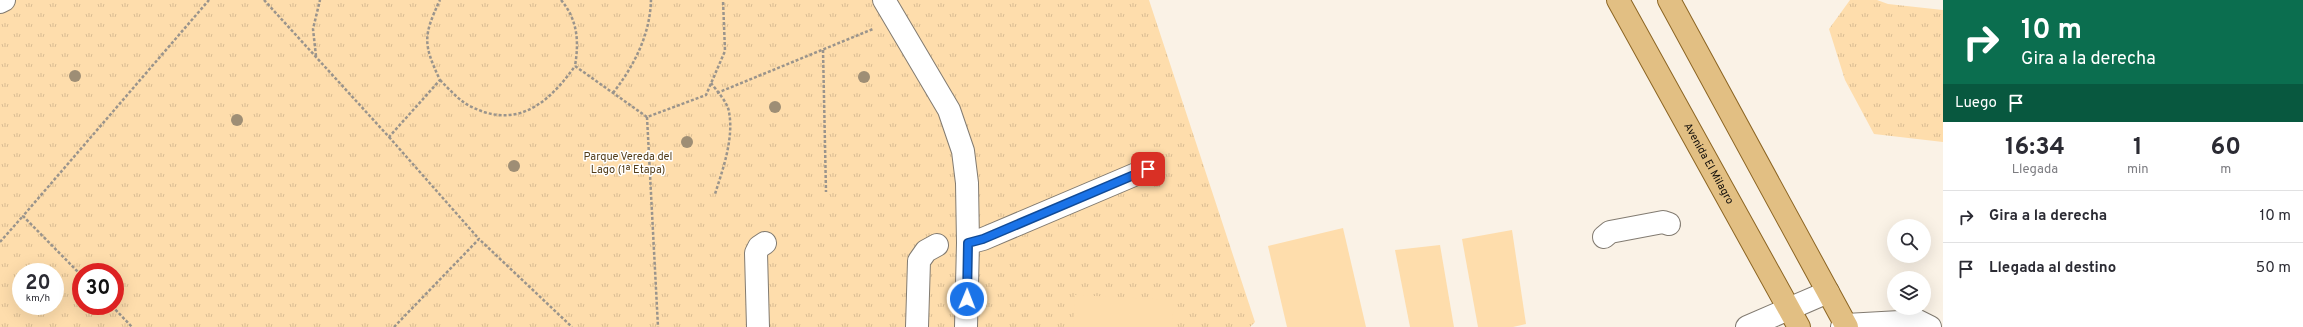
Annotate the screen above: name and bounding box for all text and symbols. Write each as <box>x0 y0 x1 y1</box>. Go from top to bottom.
text: 10 m <box>2021 13 2082 49</box>
icon: right <box>1955 16 2007 68</box>
text: Gira a la derecha <box>2021 48 2156 71</box>
icon: arrive <box>2005 92 2027 114</box>
text: Luego <box>1955 94 1997 113</box>
street label: Avenida El Milagro <box>1680 120 1737 207</box>
text: 16:34 <box>2005 133 2065 163</box>
text: 1 <box>2133 133 2143 163</box>
text: 60 <box>2211 133 2241 163</box>
park label: Parque Vereda del Lago (1ª Etapa) <box>584 150 672 177</box>
pin <box>1131 152 1165 186</box>
icon: arrive <box>1137 158 1159 180</box>
text: Llegada <box>2012 162 2058 178</box>
text: min <box>2127 162 2149 178</box>
text: m <box>2220 162 2231 178</box>
icon: right <box>1955 206 1977 228</box>
text: Gira a la derecha <box>1989 207 2107 226</box>
text: 10 m <box>2260 207 2291 226</box>
map controls <box>1887 219 1931 315</box>
button: search <box>1887 219 1931 263</box>
icon: arrive <box>1955 258 1977 280</box>
text: Llegada al destino <box>1989 259 2116 278</box>
text: 50 m <box>2256 259 2291 278</box>
speed limit sign: 30 <box>72 263 124 315</box>
text: 20 <box>25 271 51 297</box>
button: layers <box>1887 271 1931 315</box>
position arrow <box>946 278 988 320</box>
text: km/h <box>26 292 50 305</box>

